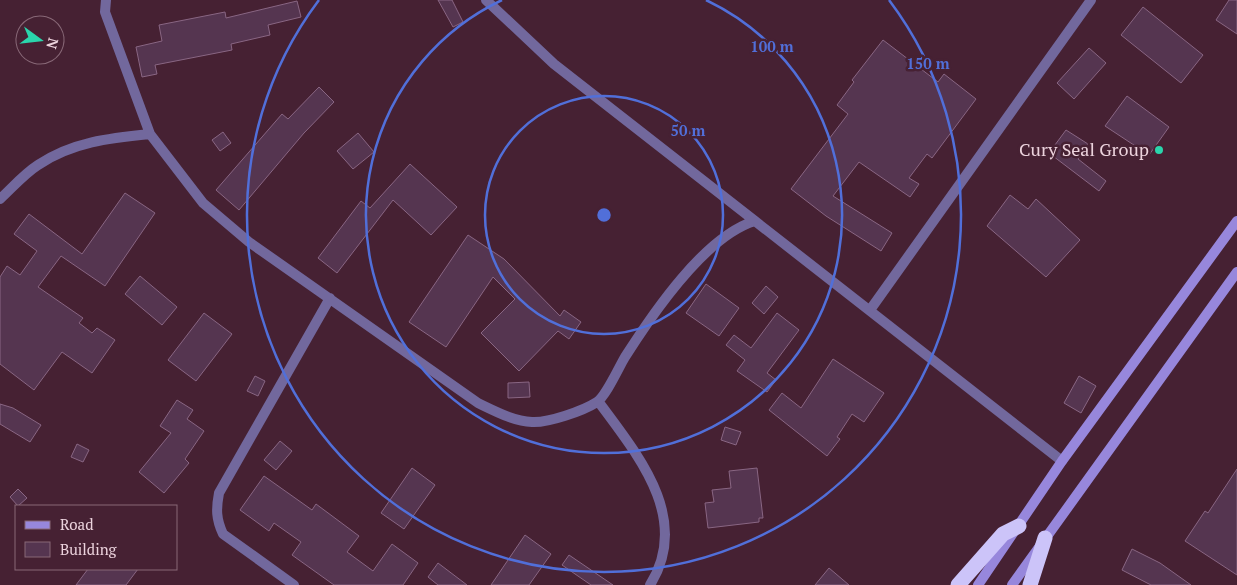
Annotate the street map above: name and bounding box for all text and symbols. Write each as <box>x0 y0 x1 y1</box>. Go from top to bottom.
north arrow <box>15 15 65 65</box>
text: N <box>42 36 64 51</box>
text: 100 m <box>750 36 794 56</box>
text: 150 m <box>906 53 950 73</box>
text: 50 m <box>671 120 706 140</box>
place label: Cury Seal Group <box>1019 137 1149 161</box>
marker: Cury Seal Group <box>1153 144 1165 156</box>
centre of rings <box>595 206 613 224</box>
legend <box>15 505 178 570</box>
text: Road <box>60 514 93 534</box>
text: Building <box>60 539 118 559</box>

